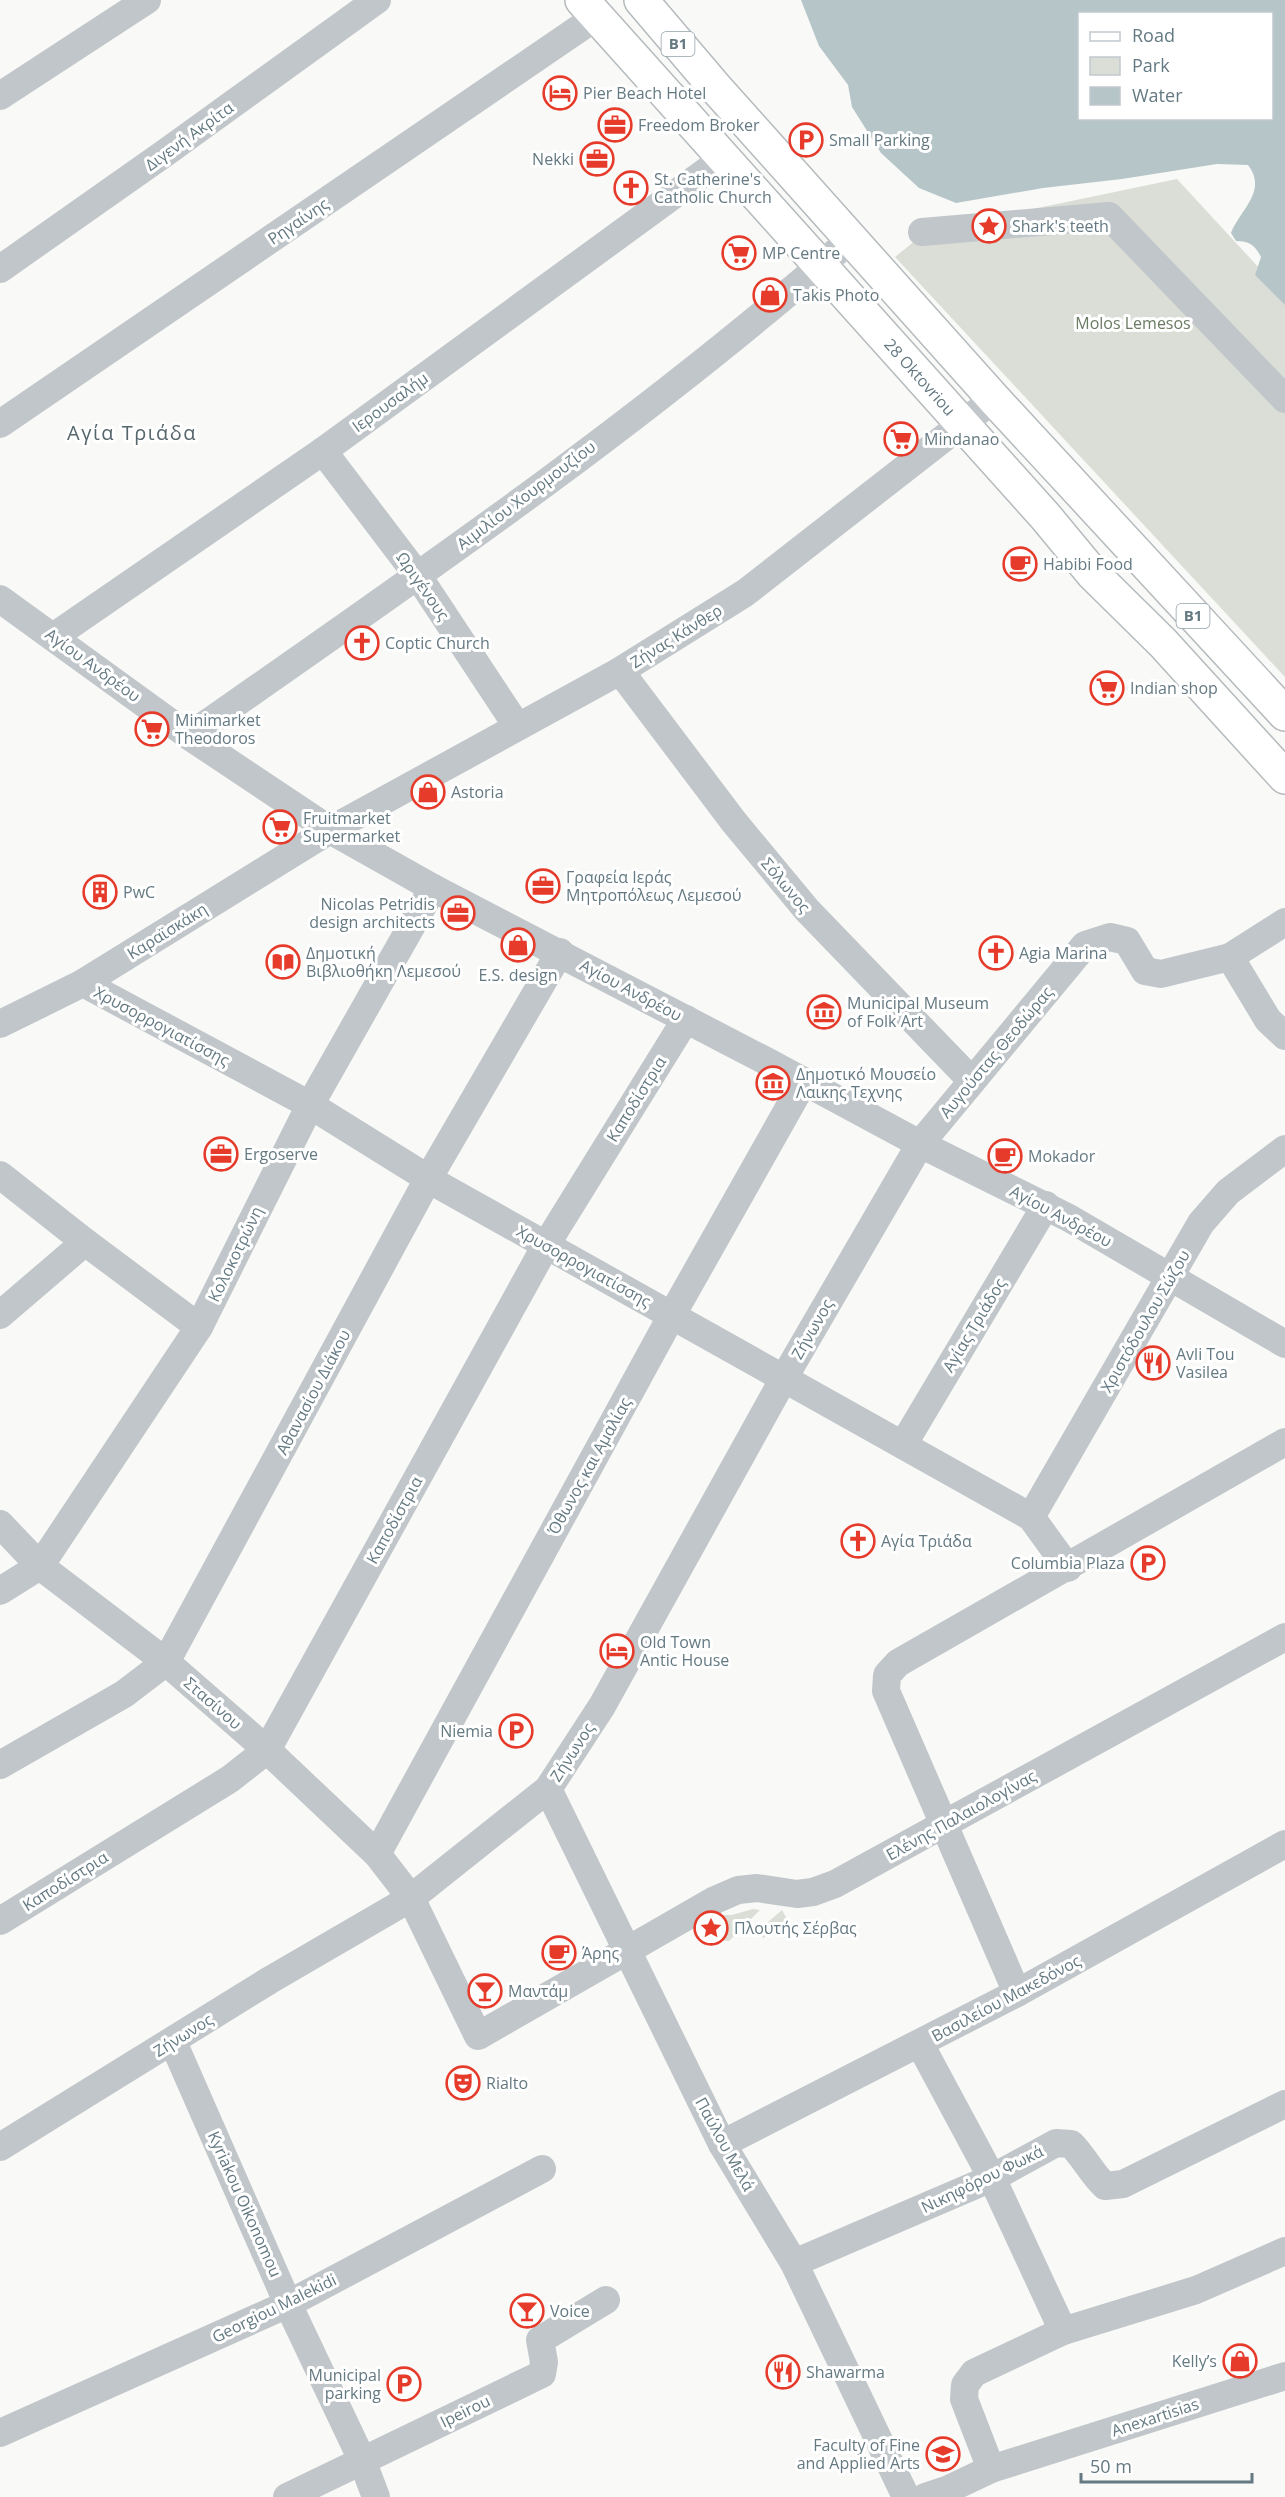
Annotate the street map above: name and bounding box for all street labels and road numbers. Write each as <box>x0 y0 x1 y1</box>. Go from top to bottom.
road number: B1 <box>662 32 694 56</box>
street label: Διγενή Ακρίτα <box>140 96 238 175</box>
street label: Ρηγαίνης <box>263 192 333 249</box>
street label: 28 Oktovriou <box>879 334 961 420</box>
street label: Ιερουσαλήμ <box>348 367 432 437</box>
street label: Αιμιλίου Χουρμουζίου <box>452 436 600 554</box>
street label: Ωριγένους <box>391 547 455 625</box>
street label: Ζήνας Κάνθερ <box>626 599 726 673</box>
road number: B1 <box>1176 604 1210 628</box>
street label: Αγίου Ανδρέου <box>41 623 145 707</box>
street label: Σόλωνος <box>756 853 816 917</box>
street label: Καραϊσκάκη <box>123 898 211 964</box>
street label: Αγίου Ανδρέου <box>576 954 686 1026</box>
street label: Χρυσορρογιατίσσης <box>90 981 234 1071</box>
street label: Αυγούστας Θεοδώρας <box>934 981 1058 1122</box>
street label: Καποδίστρια <box>601 1052 671 1146</box>
street label: Αγίου Ανδρέου <box>1006 1180 1116 1252</box>
street label: Κολοκοτρώνη <box>202 1203 268 1305</box>
street label: Χρυσορρογιατίσσης <box>513 1220 655 1312</box>
street label: Χριστόδουλου Σώζου <box>1095 1246 1195 1396</box>
street label: Αγίας Τριάδος <box>937 1274 1011 1376</box>
street label: Ζήνωνος <box>786 1295 838 1363</box>
street label: Αθανασίου Διάκου <box>271 1326 355 1458</box>
street label: Όθωνος και Αμαλίας <box>542 1393 636 1540</box>
street label: Καποδίστρια <box>361 1472 427 1568</box>
street label: Στασίνου <box>179 1672 247 1734</box>
street label: Ζήνωνος <box>545 1718 599 1786</box>
street label: Ελένης Παλαιολογίνας <box>882 1764 1040 1865</box>
street label: Καποδίστρια <box>18 1846 112 1916</box>
street label: Βασιλείου Μακεδόνος <box>928 1949 1085 2047</box>
street label: Ζήνωνος <box>149 2008 217 2062</box>
street label: Παύλου Μελά <box>690 2093 760 2195</box>
street label: Kyriakou Oikonomou <box>203 2128 287 2280</box>
street label: Νικηφόρου Φωκά <box>917 2140 1047 2218</box>
street label: Georgiou Malekidi <box>208 2268 340 2348</box>
street label: Ipeirou <box>436 2389 494 2433</box>
street label: Anexartisias <box>1108 2393 1202 2441</box>

